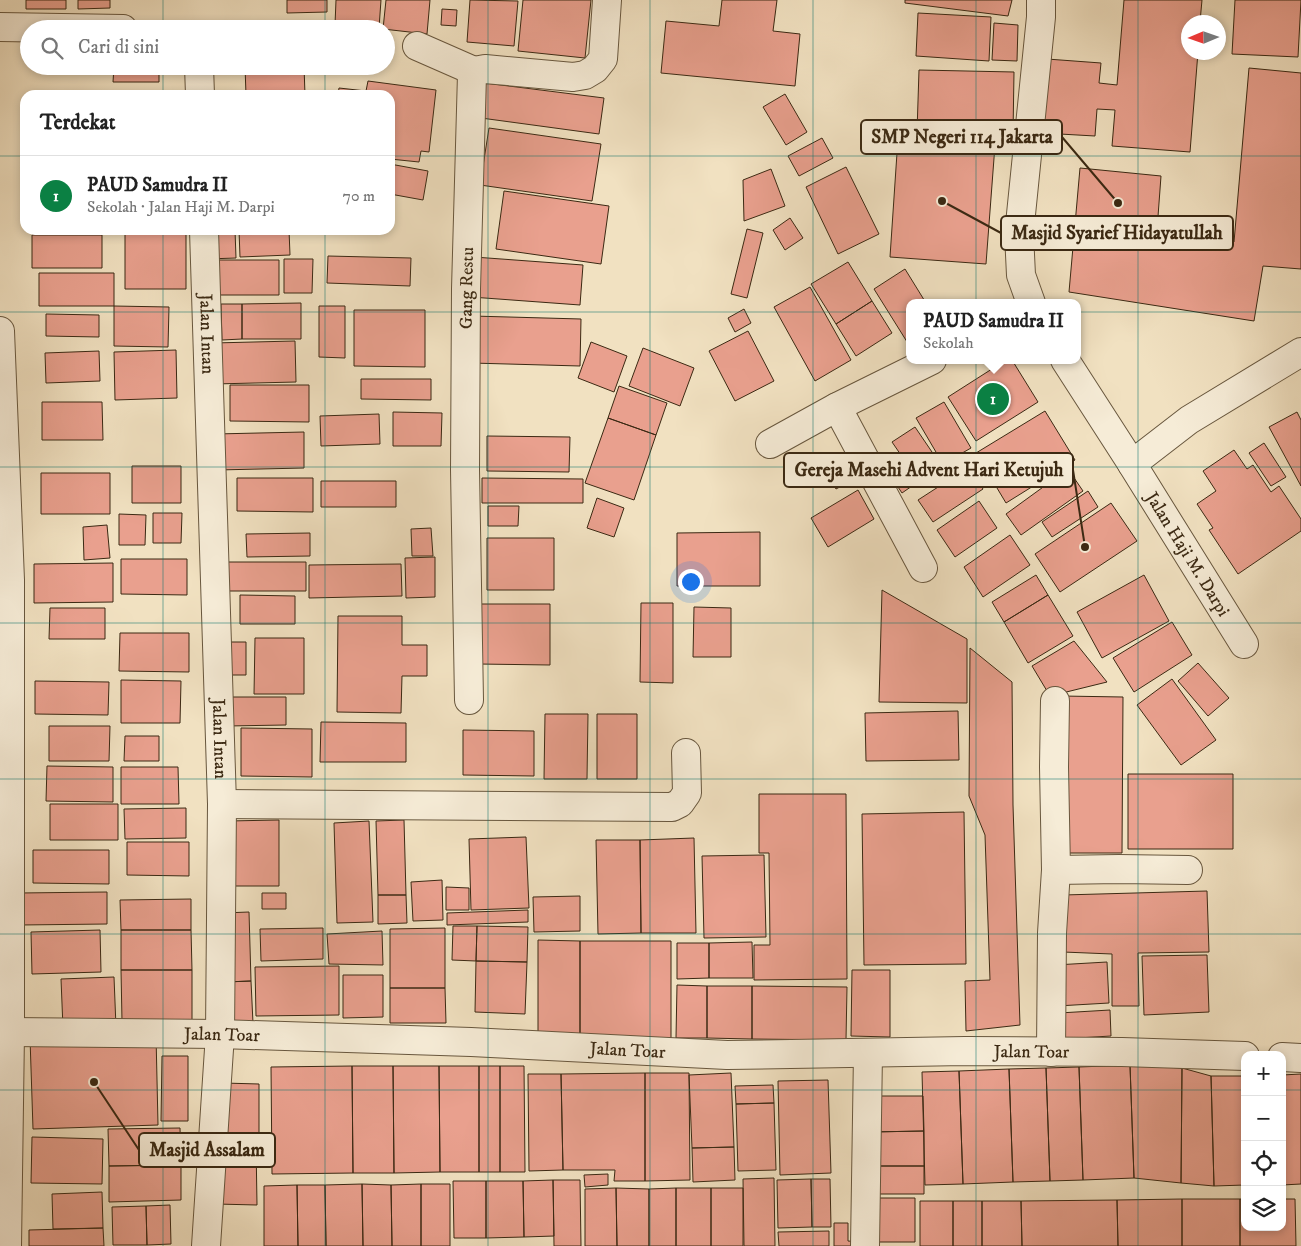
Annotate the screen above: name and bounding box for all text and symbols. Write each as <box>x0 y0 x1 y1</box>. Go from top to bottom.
north arrow <box>1181 15 1226 60</box>
search box <box>20 20 395 75</box>
icon: search <box>38 34 66 62</box>
text: Cari di sini <box>78 36 159 59</box>
text: Terdekat <box>40 110 115 136</box>
callout: SMP Negeri 114 Jakarta <box>861 120 1062 154</box>
text: SMP Negeri 114 Jakarta <box>871 126 1054 149</box>
text: PAUD Samudra II <box>87 174 228 197</box>
text: 1 <box>53 186 59 206</box>
text: 70 m <box>343 186 375 206</box>
text: Sekolah · Jalan Haji M. Darpi <box>87 197 275 217</box>
callout: Masjid Syarief Hidayatullah <box>1001 216 1233 250</box>
text: Masjid Syarief Hidayatullah <box>1011 222 1224 246</box>
street label: Gang Restu <box>456 246 479 329</box>
street label: Jalan Intan <box>194 291 219 375</box>
popup <box>906 299 1081 364</box>
text: PAUD Samudra II <box>923 310 1064 333</box>
text: Sekolah <box>923 333 974 353</box>
pin: 1 <box>977 380 1009 418</box>
callout: Gereja Masehi Advent Hari Ketujuh <box>784 453 1073 487</box>
text: Gereja Masehi Advent Hari Ketujuh <box>794 459 1065 483</box>
street label: Jalan Haji M. Darpi <box>1139 487 1234 621</box>
your location <box>678 569 704 595</box>
street label: Jalan Intan <box>207 696 231 780</box>
street label: Jalan Toar <box>182 1024 260 1047</box>
street label: Jalan Toar <box>587 1038 666 1064</box>
street label: Jalan Toar <box>992 1041 1070 1064</box>
map controls <box>1241 1051 1286 1231</box>
button: + <box>1241 1051 1286 1096</box>
button: − <box>1241 1096 1286 1141</box>
callout: Masjid Assalam <box>139 1133 275 1167</box>
text: Masjid Assalam <box>149 1139 266 1163</box>
button: locate <box>1241 1141 1286 1186</box>
button: layers <box>1241 1186 1286 1231</box>

